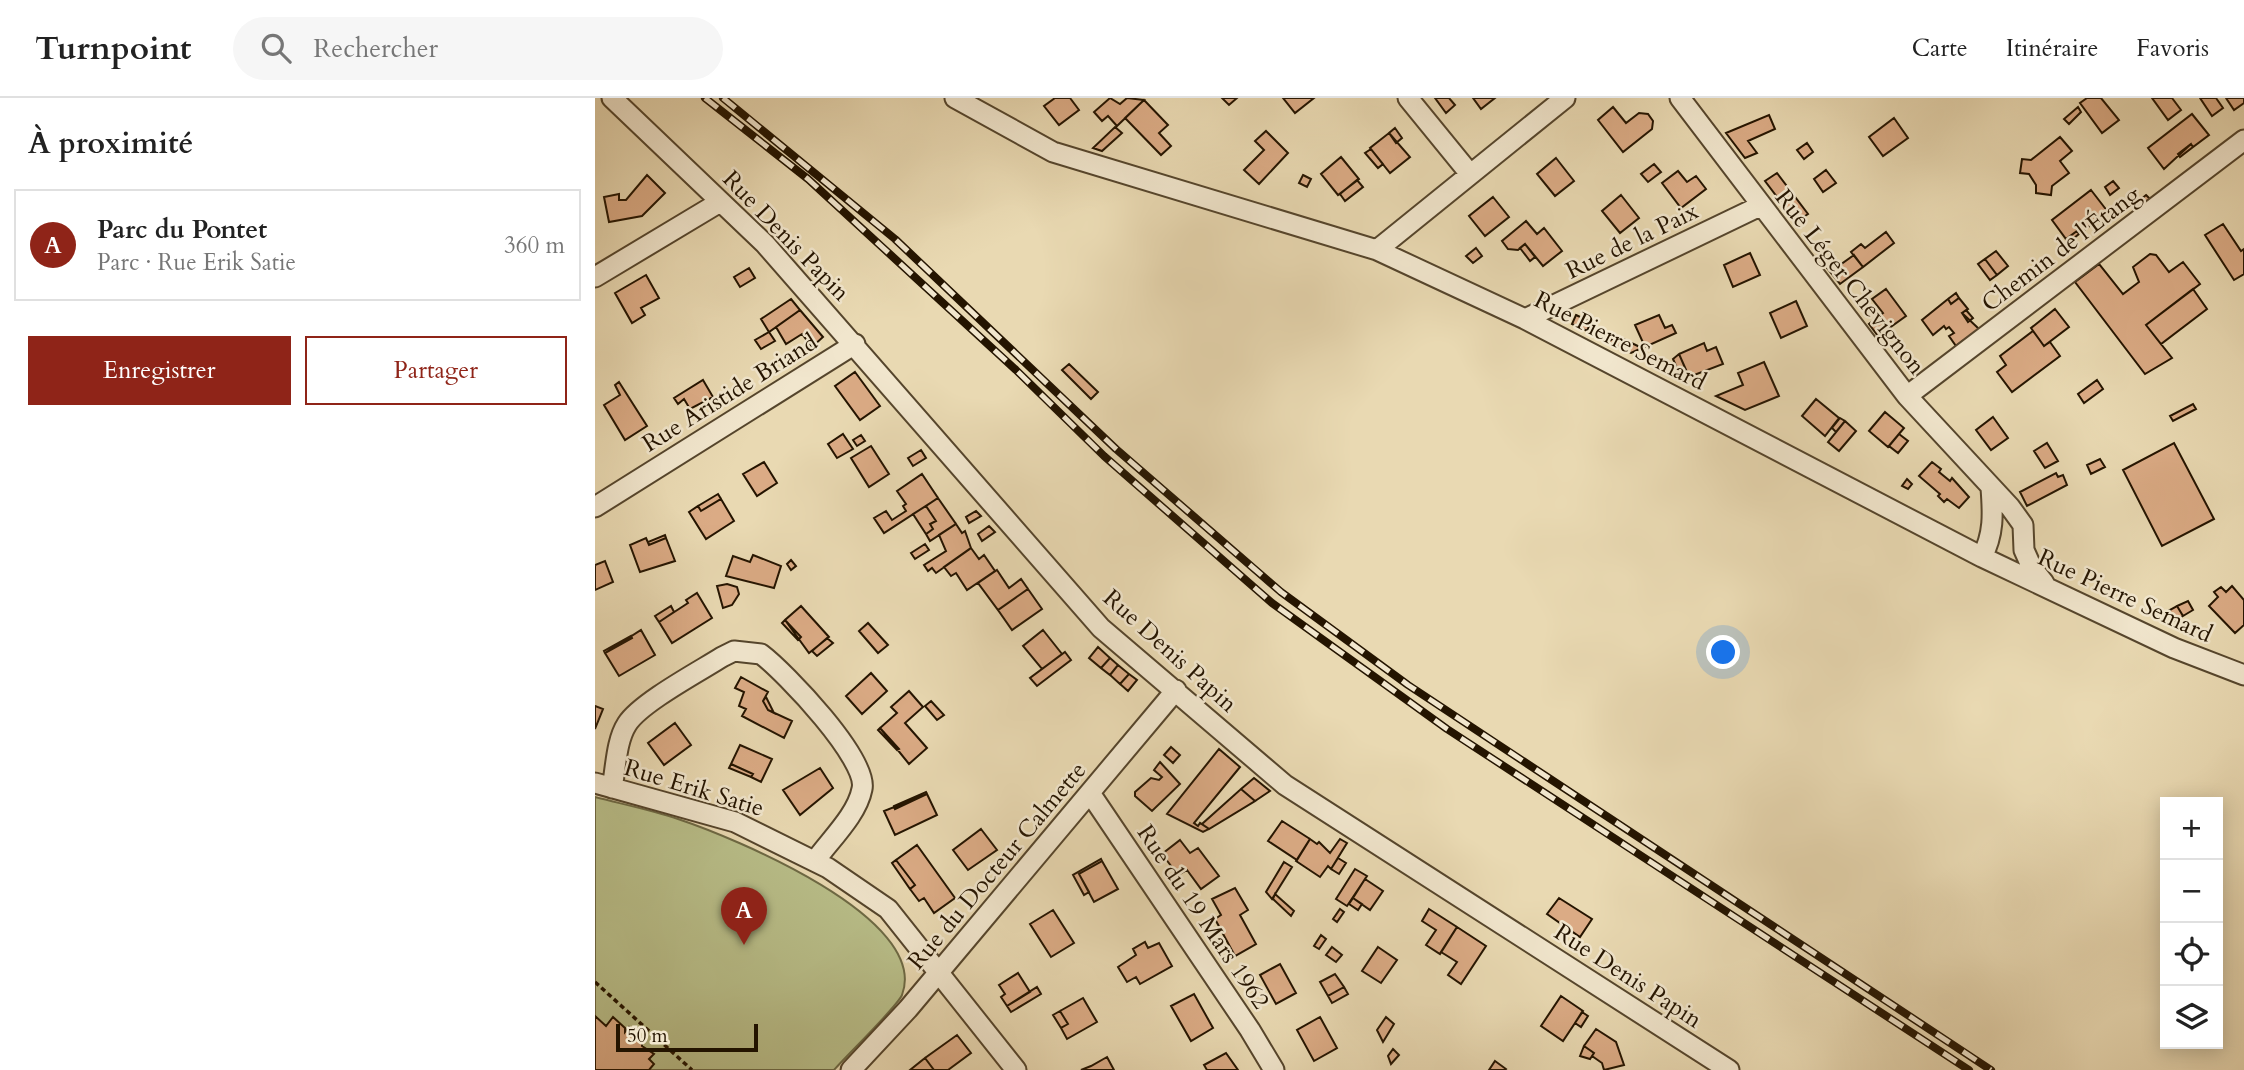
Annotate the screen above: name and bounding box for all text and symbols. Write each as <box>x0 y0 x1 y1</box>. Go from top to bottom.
search box <box>233 17 723 80</box>
text: Turnpoint <box>35 26 191 71</box>
icon: search <box>257 29 295 67</box>
text: Rechercher <box>313 31 438 66</box>
text: Carte <box>1912 32 1968 65</box>
text: Itinéraire <box>2006 32 2098 65</box>
text: Favoris <box>2136 32 2209 65</box>
text: À proximité <box>28 123 193 164</box>
street label: Rue Denis Papin <box>715 163 857 309</box>
street label: Chemin de l'Étang <box>1975 178 2148 320</box>
street label: Rue Léger Chevignon <box>1767 182 1933 382</box>
street label: Rue de la Paix <box>1560 195 1704 287</box>
text: Parc du Pontet <box>97 212 267 247</box>
text: A <box>44 230 62 261</box>
text: 360 m <box>504 230 565 261</box>
text: Parc · Rue Erik Satie <box>97 247 296 278</box>
street label: Rue Pierre Semard <box>1528 283 1712 399</box>
street label: Rue Aristide Briand <box>636 326 824 460</box>
button: Enregistrer <box>28 336 291 405</box>
button: Partager <box>305 336 567 405</box>
street label: Rue Pierre Semard <box>2032 541 2218 651</box>
street label: Rue Denis Papin <box>1096 582 1245 720</box>
your location <box>1706 635 1740 669</box>
street label: Rue Erik Satie <box>620 751 768 825</box>
street label: Rue du Docteur Calmette <box>900 755 1094 977</box>
map controls <box>2160 797 2223 1049</box>
button: + <box>2160 797 2223 860</box>
street label: Rue du 19 Mars 1962 <box>1129 818 1277 1016</box>
button: − <box>2160 860 2223 923</box>
pin: A <box>721 887 767 945</box>
street label: Rue Denis Papin <box>1548 916 1709 1036</box>
button: locate <box>2160 923 2223 986</box>
button: layers <box>2160 986 2223 1049</box>
scale bar <box>616 1021 758 1053</box>
text: 50 m <box>627 1023 668 1049</box>

